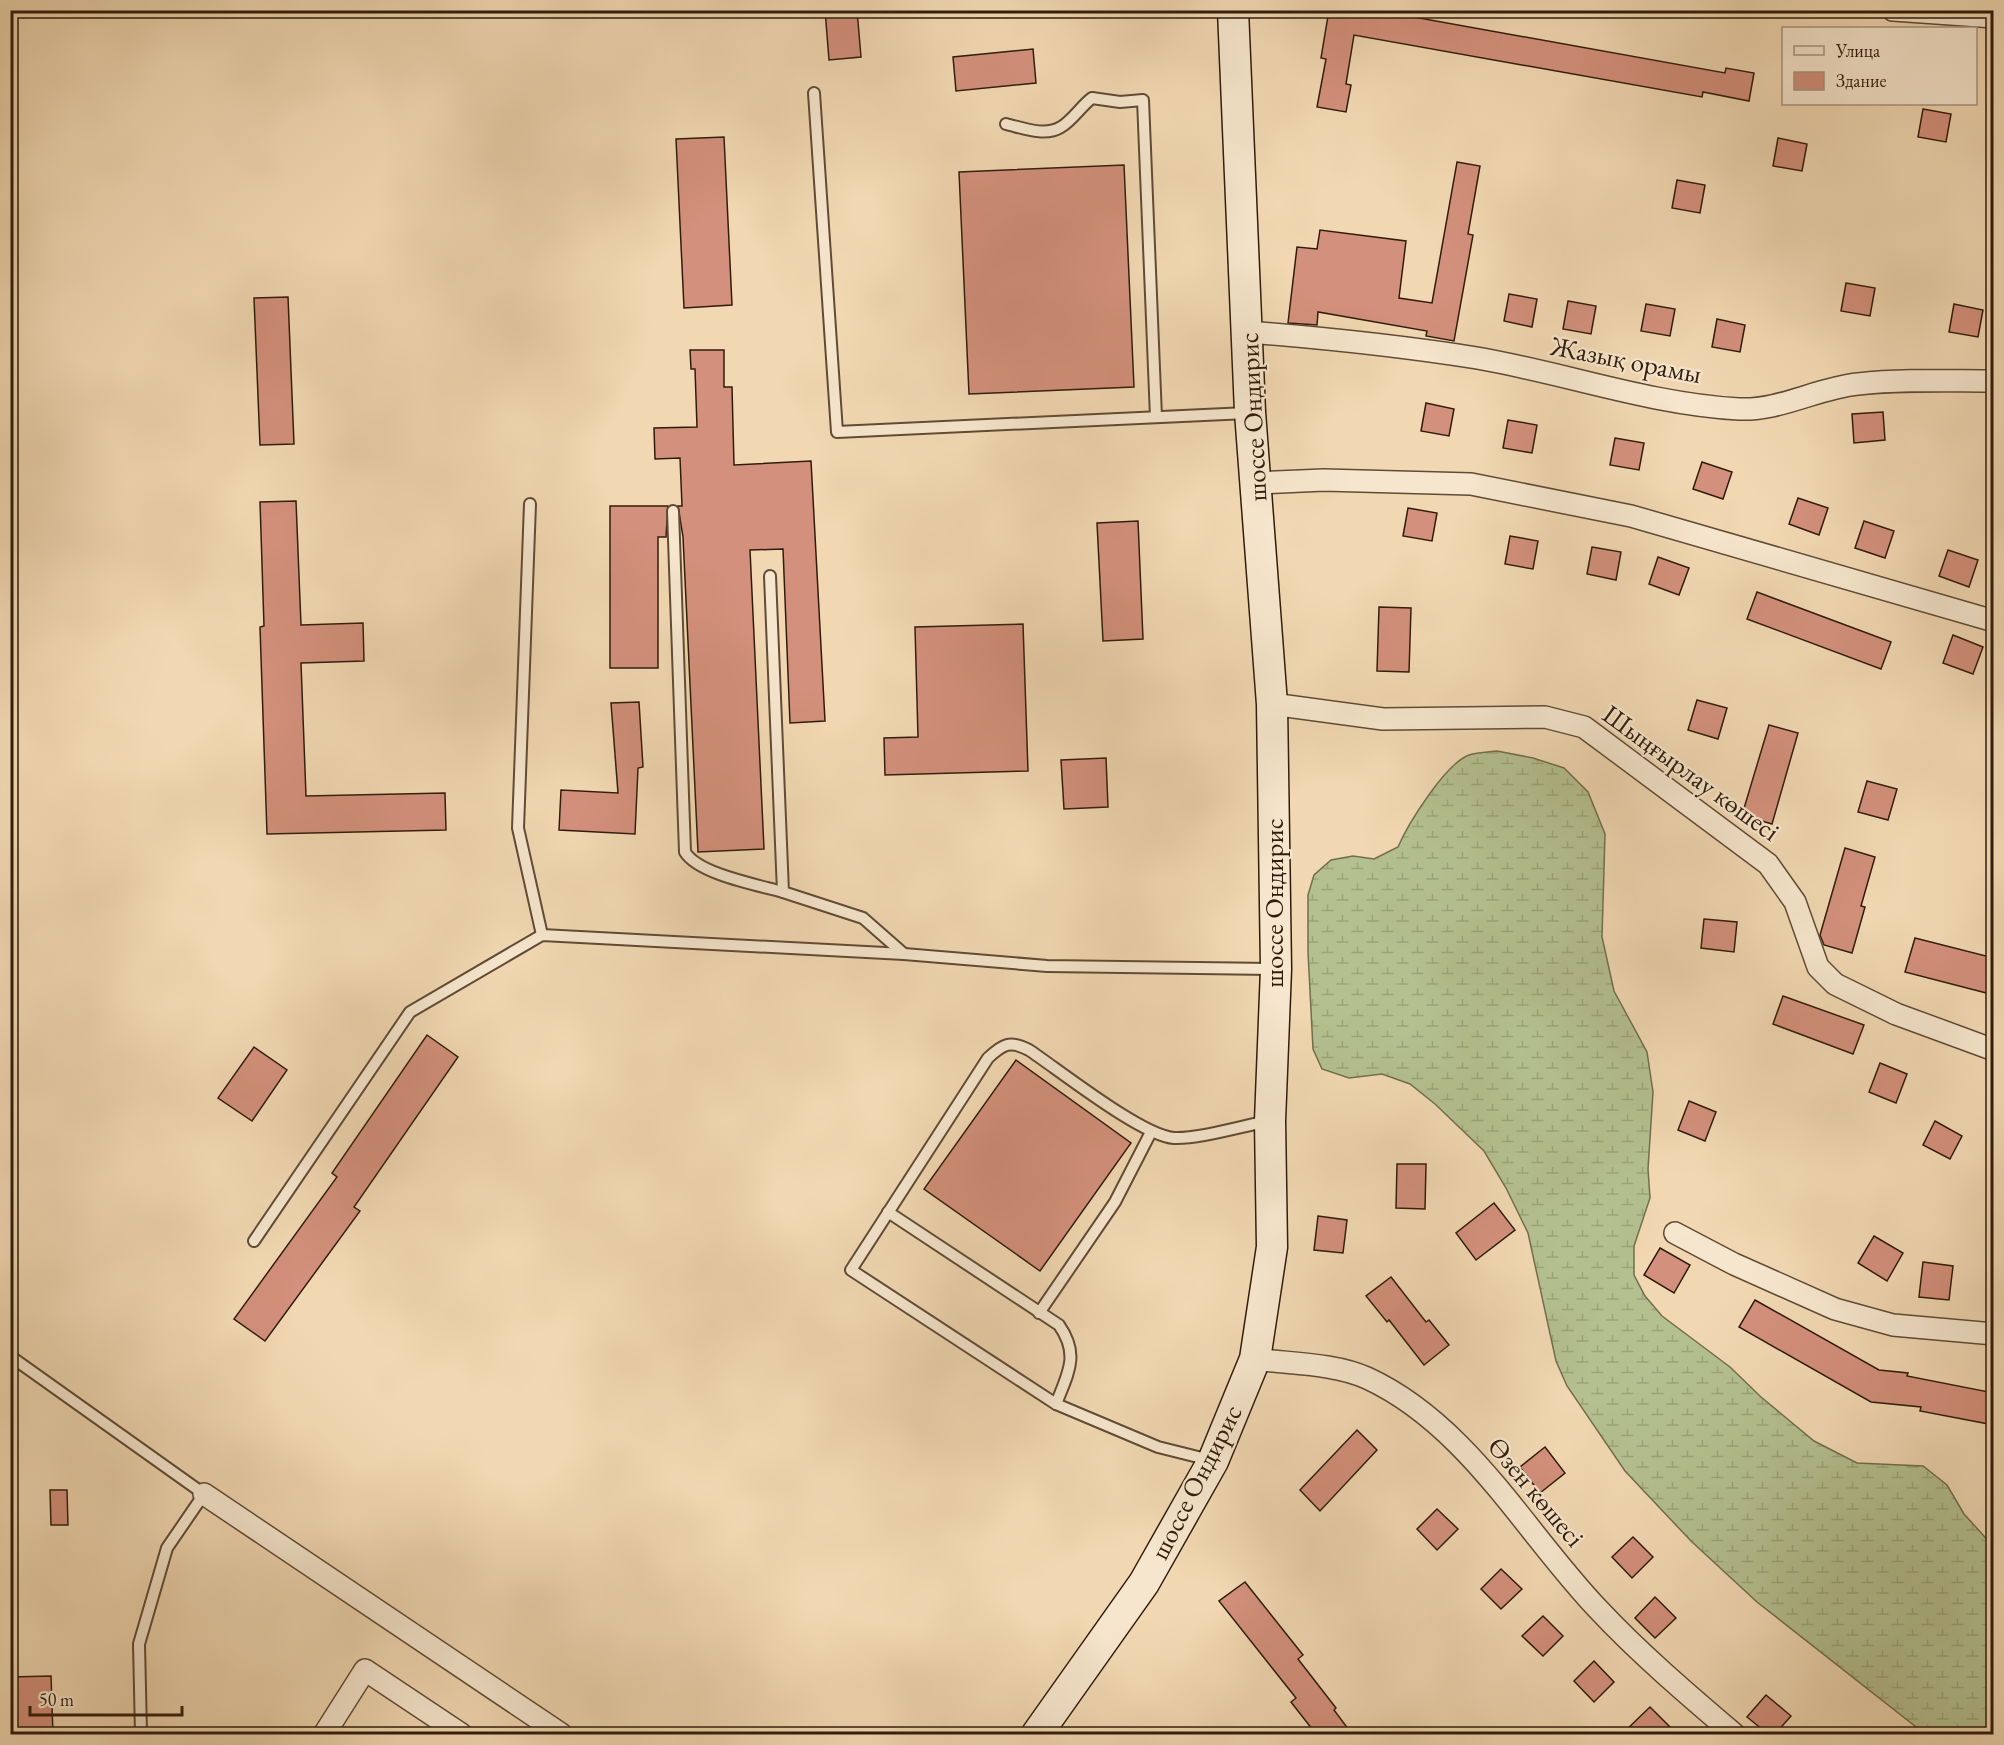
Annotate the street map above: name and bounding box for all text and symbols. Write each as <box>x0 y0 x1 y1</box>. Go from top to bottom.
legend <box>1782 27 1977 105</box>
text: Улица <box>1835 39 1881 62</box>
text: Здание <box>1836 69 1886 92</box>
street label: Жазық орамы <box>1547 328 1705 391</box>
street label: шоссе Ондирис <box>1231 332 1274 502</box>
street label: Шыңғырлау көшесі <box>1596 696 1787 849</box>
street label: шоссе Ондирис <box>1256 818 1291 988</box>
street label: шоссе Ондирис <box>1142 1398 1250 1565</box>
street label: Өзен көшесі <box>1480 1429 1593 1554</box>
scale bar <box>30 1679 182 1717</box>
text: 50 m <box>39 1688 74 1711</box>

